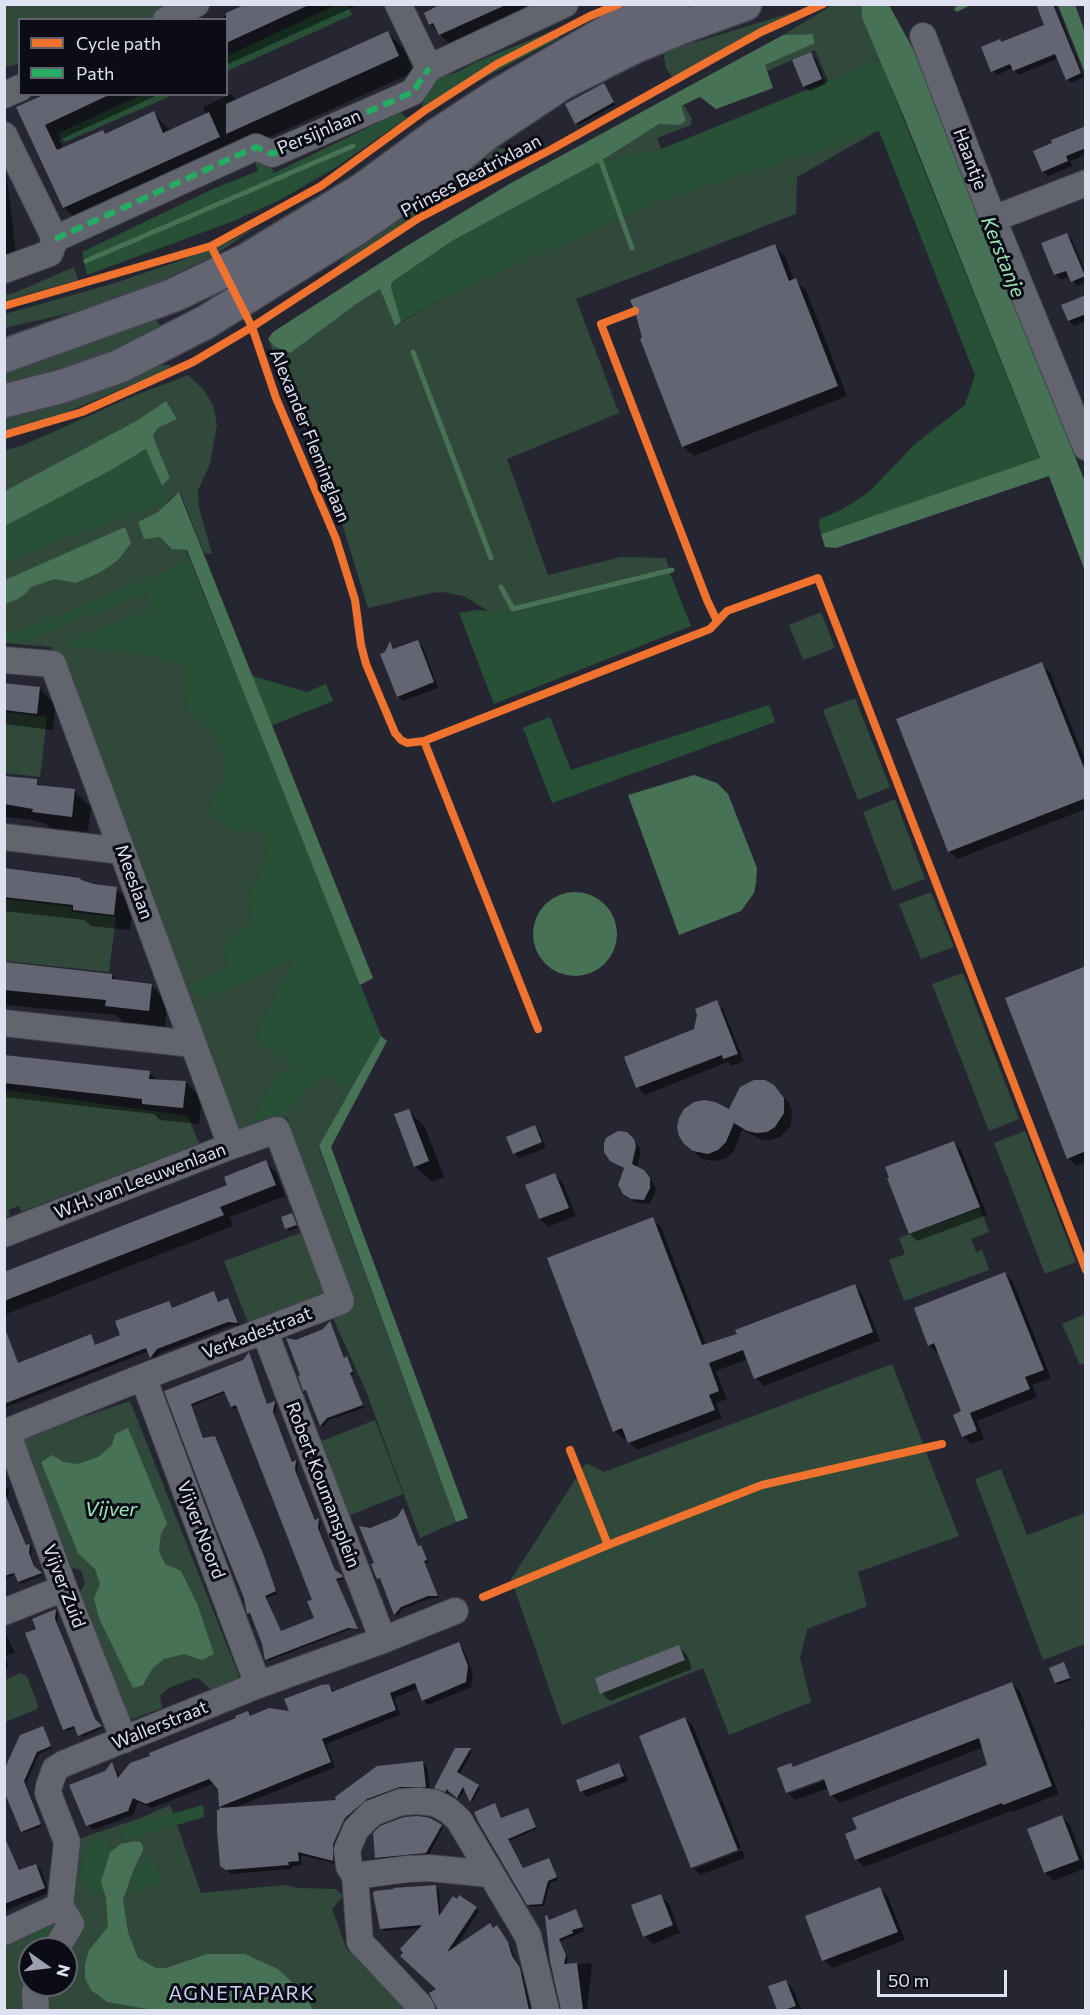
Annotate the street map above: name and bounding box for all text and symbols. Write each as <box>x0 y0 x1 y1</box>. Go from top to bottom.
legend <box>18 18 228 96</box>
text: Cycle path <box>76 32 161 54</box>
text: Path <box>76 62 114 84</box>
street label: Persijnlaan <box>274 105 364 159</box>
street label: Haantje <box>948 125 992 193</box>
street label: Prinses Beatrixlaan <box>397 130 545 222</box>
water label: Kerstanje <box>976 213 1030 301</box>
street label: Alexander Fleminglaan <box>265 346 355 526</box>
street label: Meeslaan <box>110 842 158 922</box>
street label: W.H. van Leeuwenlaan <box>51 1138 229 1224</box>
street label: Verkadestraat <box>199 1302 315 1364</box>
street label: Robert Koumansplein <box>281 1399 365 1571</box>
street label: Vijver Noord <box>172 1478 230 1582</box>
water label: Vijver <box>85 1497 137 1521</box>
street label: Vijver Zuid <box>38 1541 90 1631</box>
street label: Wallerstraat <box>109 1696 211 1754</box>
north arrow <box>18 1937 78 1997</box>
scale bar <box>880 1958 1010 1996</box>
text: N <box>53 1963 75 1979</box>
text: 50 m <box>888 1969 929 1991</box>
district label: AGNETAPARK <box>169 1981 315 2005</box>

